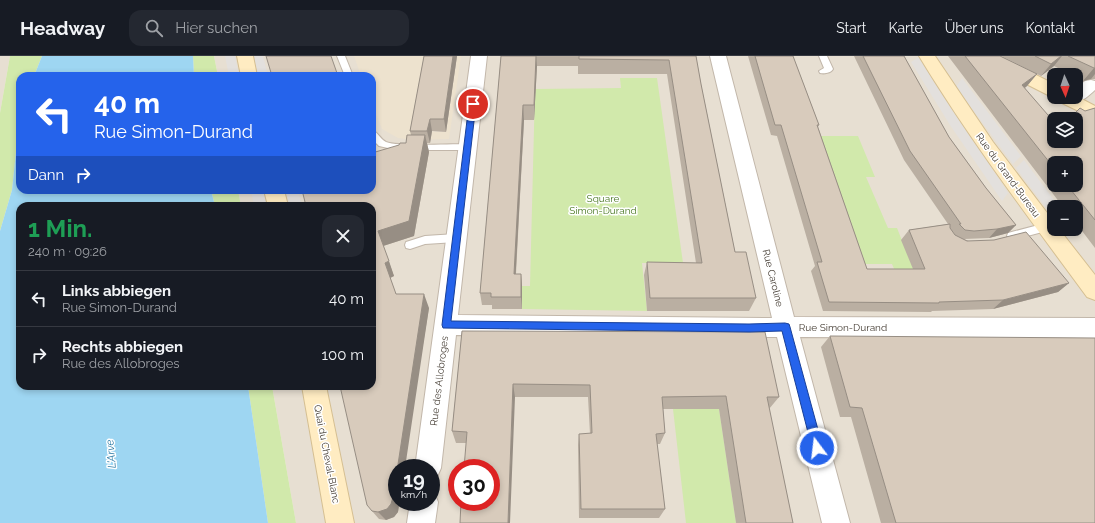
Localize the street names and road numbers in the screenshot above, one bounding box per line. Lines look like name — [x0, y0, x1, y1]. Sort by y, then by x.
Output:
street label: Rue du Grand-Bureau — [974, 131, 1042, 219]
street label: Rue Caroline — [761, 248, 786, 308]
street label: Rue Simon-Durand — [799, 322, 887, 333]
street label: Rue des Allobroges — [428, 335, 450, 427]
street label: Quai du Cheval-Blanc — [312, 404, 342, 505]

